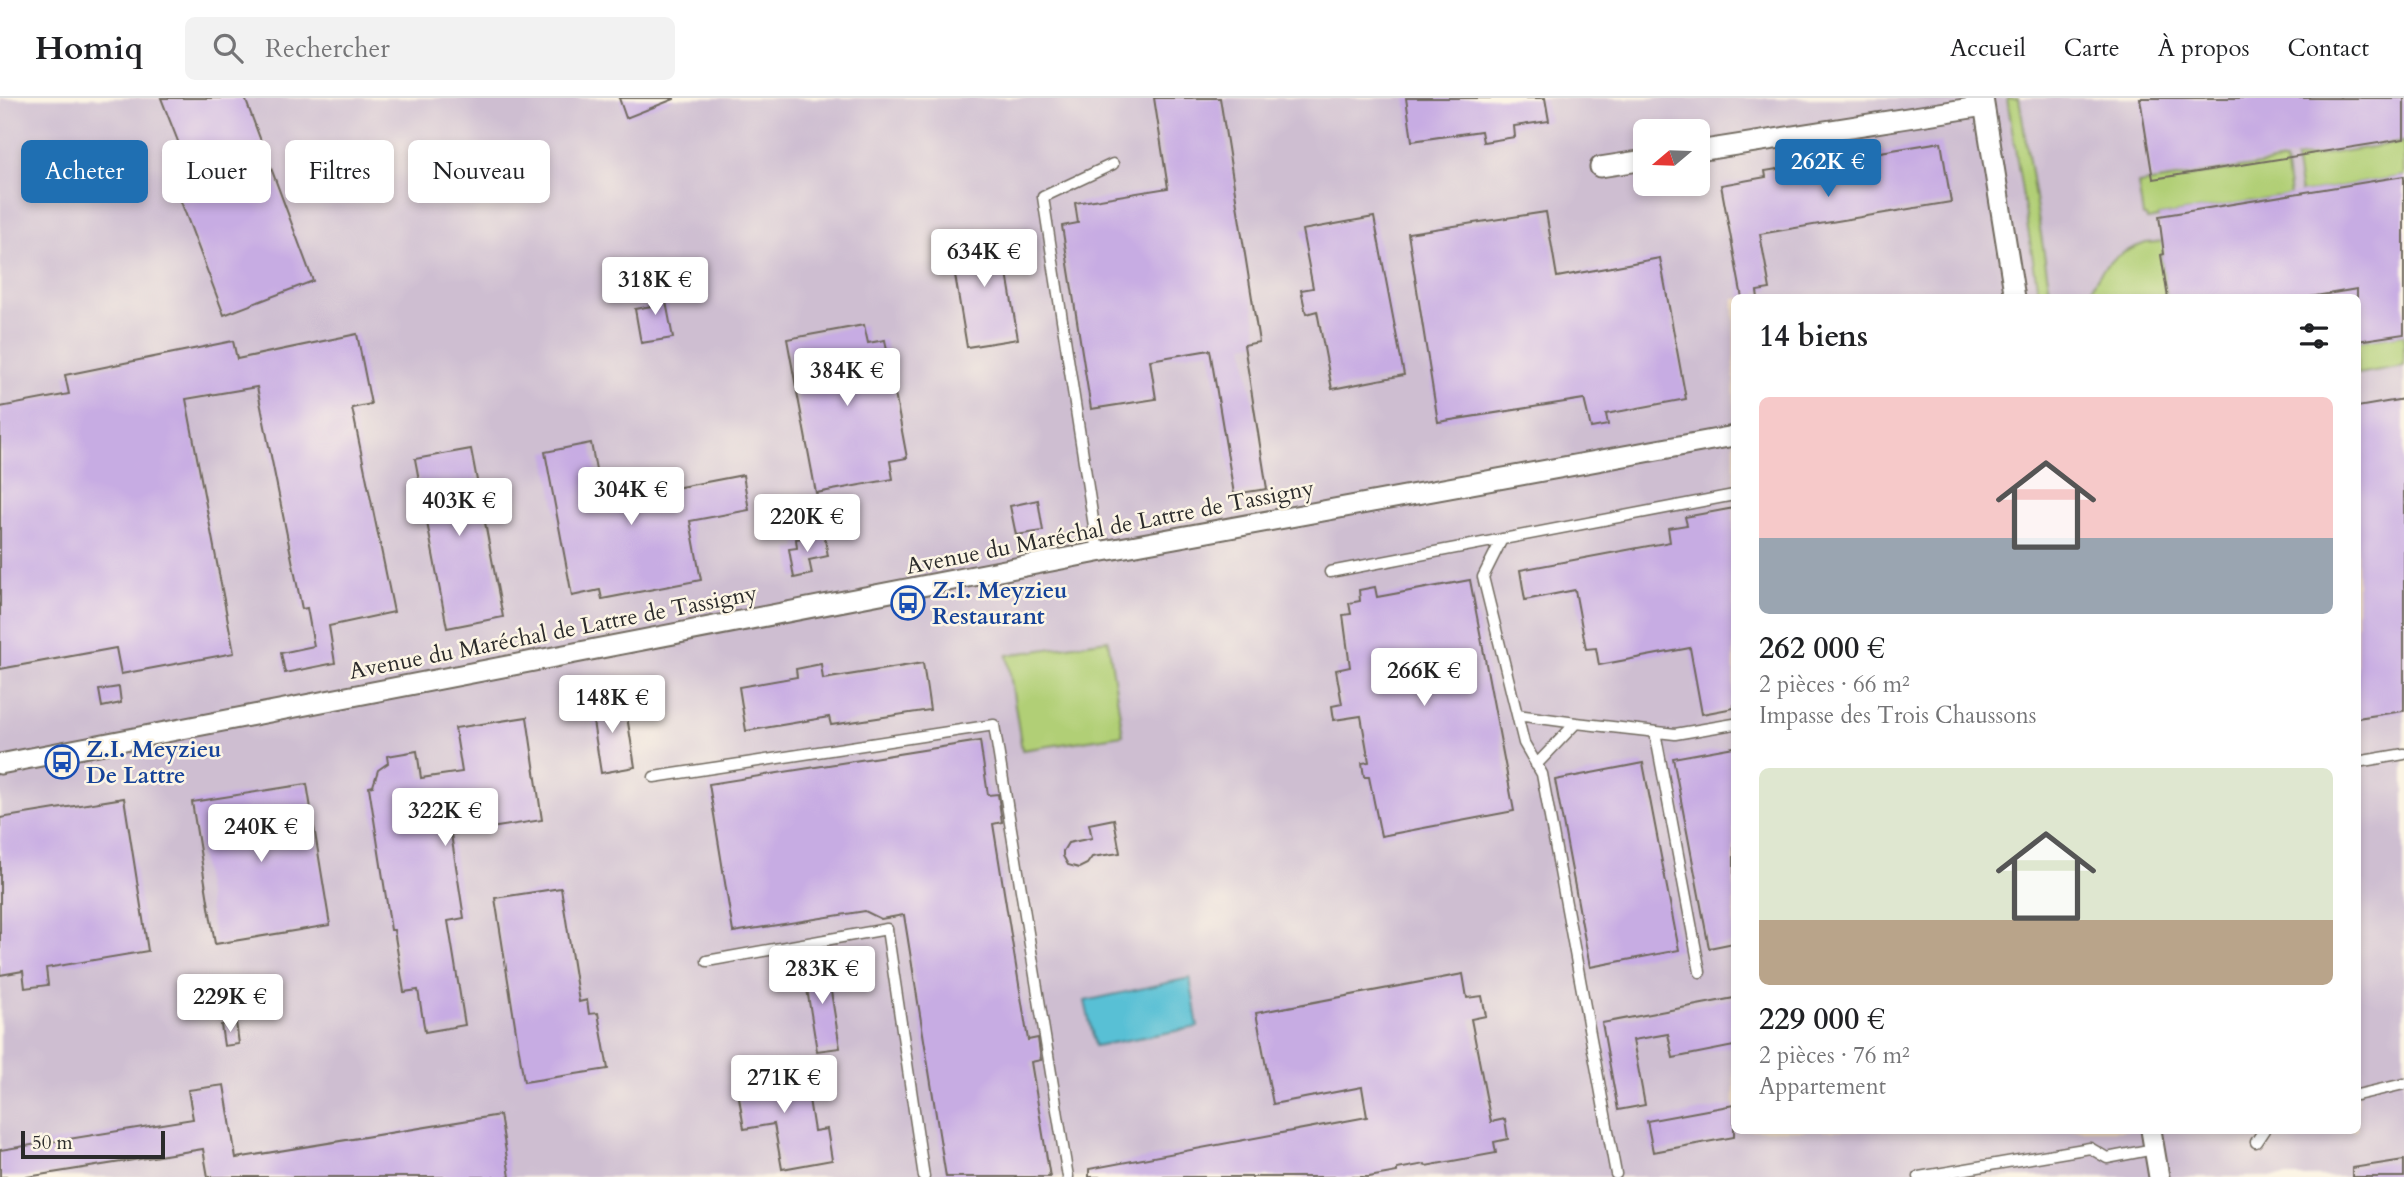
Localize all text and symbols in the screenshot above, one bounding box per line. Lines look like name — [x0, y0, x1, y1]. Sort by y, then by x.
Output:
search box — [185, 17, 675, 80]
text: Homiq — [35, 26, 143, 71]
icon: search — [209, 29, 247, 67]
text: Rechercher — [265, 31, 390, 66]
text: Accueil — [1950, 32, 2026, 65]
text: Carte — [2064, 32, 2120, 65]
text: À propos — [2158, 32, 2250, 65]
text: Contact — [2288, 32, 2369, 65]
north arrow — [1633, 119, 1710, 196]
map controls — [1633, 119, 1710, 196]
chip: Acheter — [21, 140, 148, 203]
chip: Louer — [162, 140, 271, 203]
chip: Filtres — [285, 140, 394, 203]
chip: Nouveau — [408, 140, 550, 203]
pin: 262K € — [1771, 140, 1885, 199]
text: 262K € — [1791, 146, 1865, 177]
pin: 634K € — [927, 230, 1041, 289]
text: 634K € — [947, 236, 1021, 267]
pin: 318K € — [598, 258, 712, 317]
text: 318K € — [618, 264, 692, 295]
text: 14 biens — [1759, 316, 1868, 357]
icon: filters — [2295, 317, 2333, 355]
pin: 384K € — [790, 348, 904, 408]
text: 384K € — [810, 355, 884, 386]
icon: home — [1983, 442, 2109, 568]
pin: 304K € — [574, 468, 688, 527]
street label: Avenue du Maréchal de Lattre de Tassigny — [903, 472, 1317, 582]
text: 304K € — [594, 474, 668, 505]
pin: 403K € — [402, 478, 516, 538]
text: 403K € — [422, 485, 496, 516]
pin: 220K € — [750, 494, 864, 554]
text: 220K € — [770, 501, 844, 532]
place label: Z.I. Meyzieu Restaurant — [932, 575, 1068, 632]
street label: Avenue du Maréchal de Lattre de Tassigny — [346, 577, 760, 687]
bus stop icon: Z.I. Meyzieu Restaurant — [889, 584, 927, 622]
text: 262 000 € — [1759, 628, 1885, 669]
pin: 266K € — [1367, 648, 1481, 708]
text: 266K € — [1387, 655, 1461, 686]
text: 2 pièces · 66 m² — [1759, 669, 1910, 700]
pin: 148K € — [555, 676, 669, 735]
text: 148K € — [575, 682, 649, 713]
text: Impasse des Trois Chaussons — [1759, 700, 2036, 731]
place label: Z.I. Meyzieu De Lattre — [86, 734, 222, 791]
bus stop icon: Z.I. Meyzieu De Lattre — [43, 743, 81, 781]
pin: 322K € — [388, 788, 502, 848]
text: 322K € — [408, 795, 482, 826]
pin: 240K € — [204, 804, 318, 864]
text: 240K € — [224, 811, 298, 842]
icon: home — [1983, 813, 2109, 939]
pin: 283K € — [765, 946, 879, 1006]
text: 283K € — [785, 953, 859, 984]
pin: 229K € — [173, 974, 287, 1034]
text: 229K € — [193, 981, 267, 1012]
text: 229 000 € — [1759, 999, 1885, 1040]
text: 2 pièces · 76 m² — [1759, 1040, 1910, 1071]
pin: 271K € — [727, 1056, 841, 1115]
text: 271K € — [747, 1062, 821, 1093]
text: Appartement — [1759, 1071, 1886, 1102]
scale bar — [21, 1128, 164, 1160]
text: 50 m — [32, 1130, 73, 1156]

